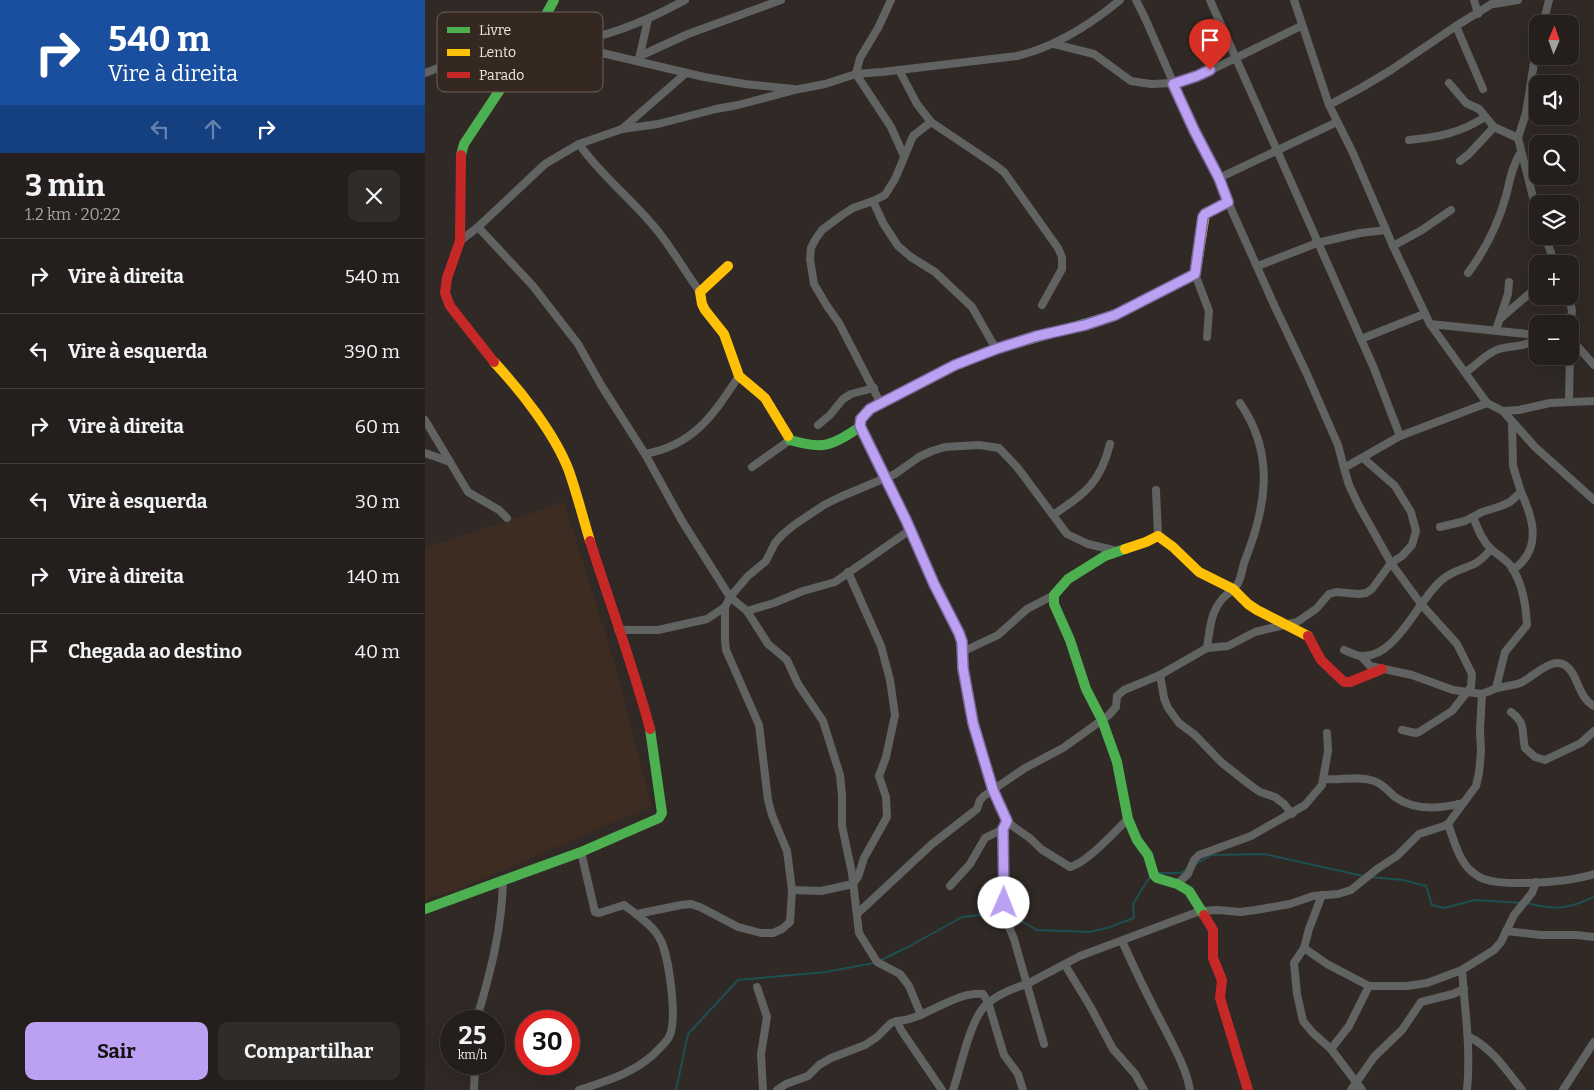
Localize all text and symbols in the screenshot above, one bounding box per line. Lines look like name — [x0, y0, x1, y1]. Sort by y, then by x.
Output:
legend — [437, 12, 603, 92]
north arrow — [1529, 15, 1579, 65]
map controls — [1529, 15, 1579, 365]
text: 540 m — [108, 18, 210, 60]
pin — [1189, 19, 1231, 70]
icon: right — [25, 20, 90, 85]
text: Livre — [479, 22, 511, 39]
icon: arrive — [1196, 26, 1224, 54]
text: Lento — [479, 44, 516, 61]
text: Vire à direita — [108, 60, 238, 87]
text: Parado — [479, 67, 524, 84]
button: sound — [1529, 75, 1579, 125]
icon: left — [146, 115, 174, 143]
icon: ahead — [199, 115, 227, 143]
icon: right — [252, 115, 280, 143]
button: search — [1529, 135, 1579, 185]
text: 3 min — [25, 168, 105, 204]
button: close — [348, 170, 400, 222]
button: layers — [1529, 195, 1579, 245]
text: 1.2 km · 20:22 — [25, 205, 121, 224]
button: + — [1529, 255, 1579, 305]
icon: right — [25, 262, 53, 290]
text: Vire à direita — [68, 265, 184, 288]
text: 540 m — [345, 265, 400, 288]
button: − — [1529, 315, 1579, 365]
icon: left — [25, 337, 53, 365]
text: Vire à esquerda — [68, 340, 207, 363]
text: 390 m — [344, 340, 400, 363]
icon: right — [25, 412, 53, 440]
text: Vire à direita — [68, 415, 184, 438]
text: 60 m — [355, 415, 400, 438]
icon: left — [25, 487, 53, 515]
text: Vire à esquerda — [68, 490, 207, 513]
text: 30 m — [355, 490, 400, 513]
icon: right — [25, 562, 53, 590]
text: Vire à direita — [68, 565, 184, 588]
text: 140 m — [347, 565, 400, 588]
icon: arrive — [25, 637, 53, 665]
text: Chegada ao destino — [68, 640, 242, 663]
text: 40 m — [355, 640, 400, 663]
position arrow — [977, 876, 1029, 928]
speed limit sign: 30 — [515, 1010, 580, 1075]
text: 25 — [459, 1021, 486, 1051]
button: Sair — [25, 1022, 208, 1080]
button: Compartilhar — [218, 1022, 400, 1080]
text: km/h — [458, 1048, 487, 1062]

